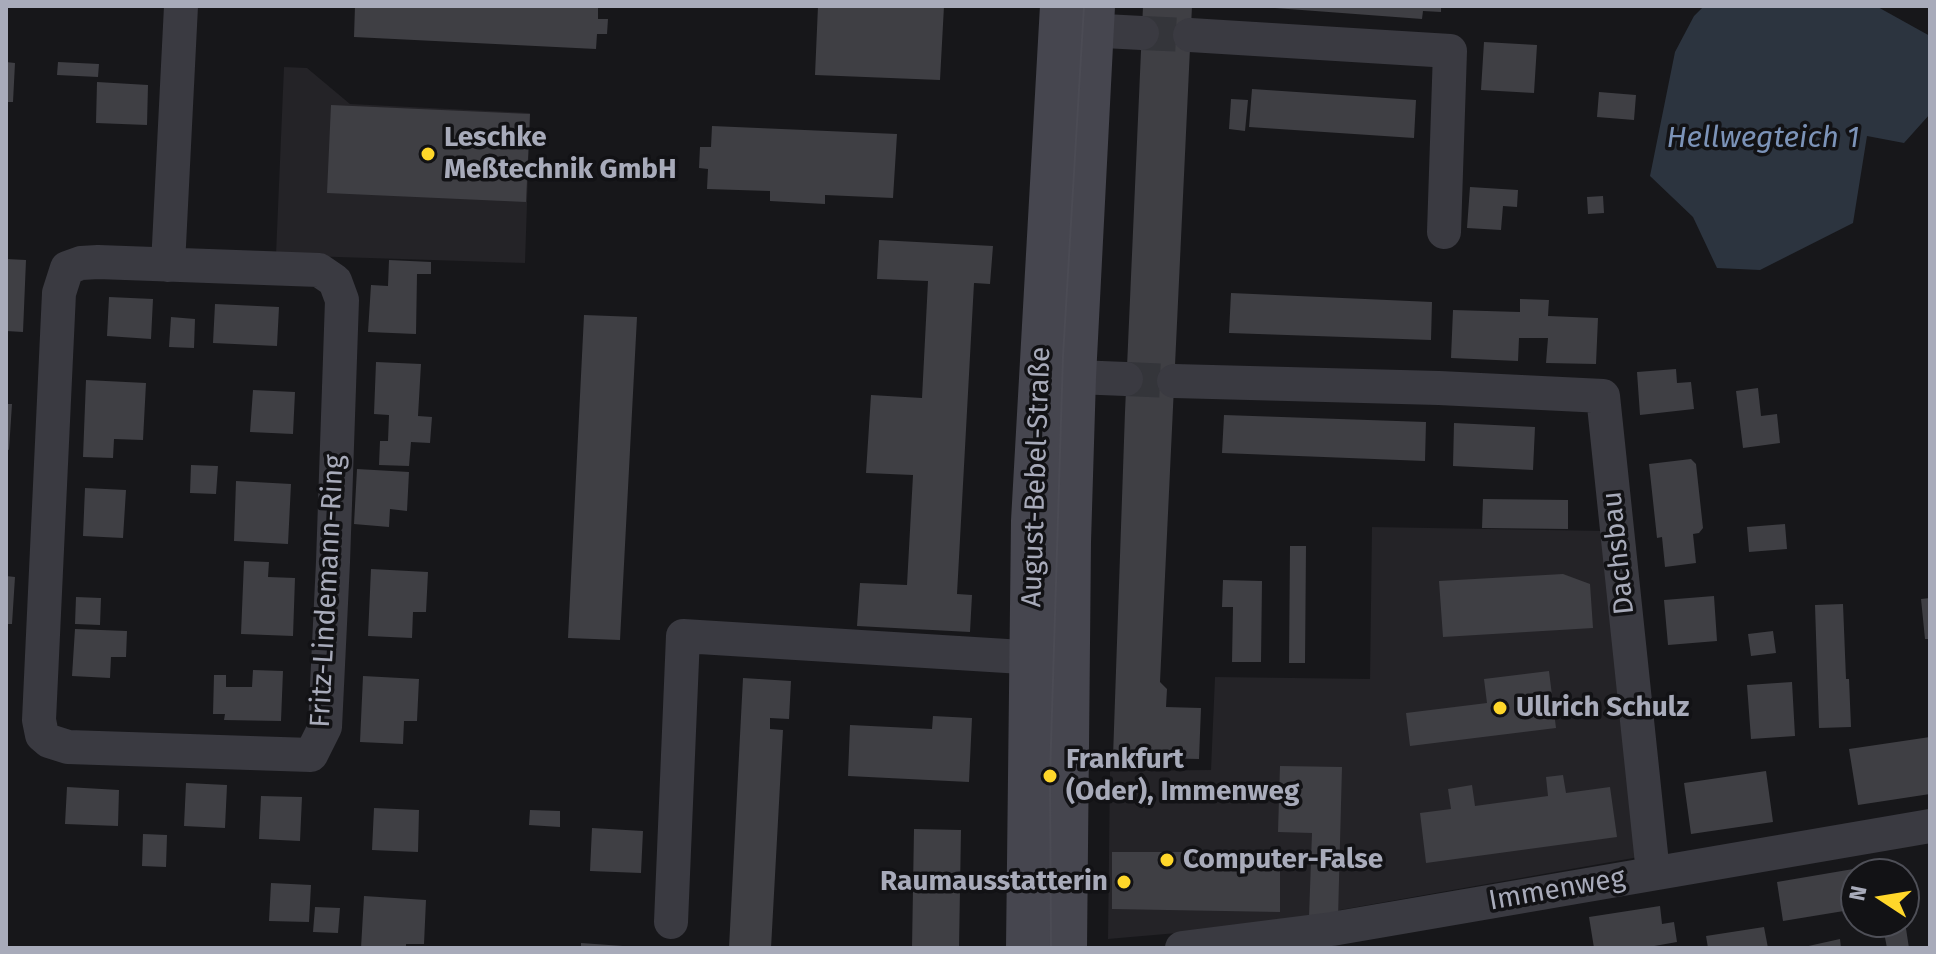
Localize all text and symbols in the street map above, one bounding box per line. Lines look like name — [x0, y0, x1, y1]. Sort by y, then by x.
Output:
place label: Leschke Meßtechnik GmbH — [444, 121, 677, 187]
water label: Hellwegteich 1 — [1666, 121, 1860, 157]
marker: Leschke Meßtechnik GmbH — [419, 145, 437, 163]
street label: August-Bebel-Straße — [1016, 346, 1058, 608]
street label: Fritz-Lindemann-Ring — [304, 454, 352, 728]
street label: Dachsbau — [1596, 490, 1642, 616]
place label: Ullrich Schulz — [1516, 691, 1689, 725]
marker: Ullrich Schulz — [1491, 699, 1509, 717]
place label: Frankfurt (Oder), Immenweg — [1066, 743, 1299, 809]
marker: Frankfurt (Oder), Immenweg — [1041, 767, 1059, 785]
place label: Computer-False — [1183, 843, 1383, 877]
marker: Computer-False — [1158, 851, 1176, 869]
north arrow — [1840, 858, 1920, 938]
street label: Immenweg — [1486, 861, 1628, 919]
place label: Raumausstatterin — [880, 865, 1108, 899]
marker: Raumausstatterin — [1115, 873, 1133, 891]
text: N — [1843, 883, 1873, 903]

